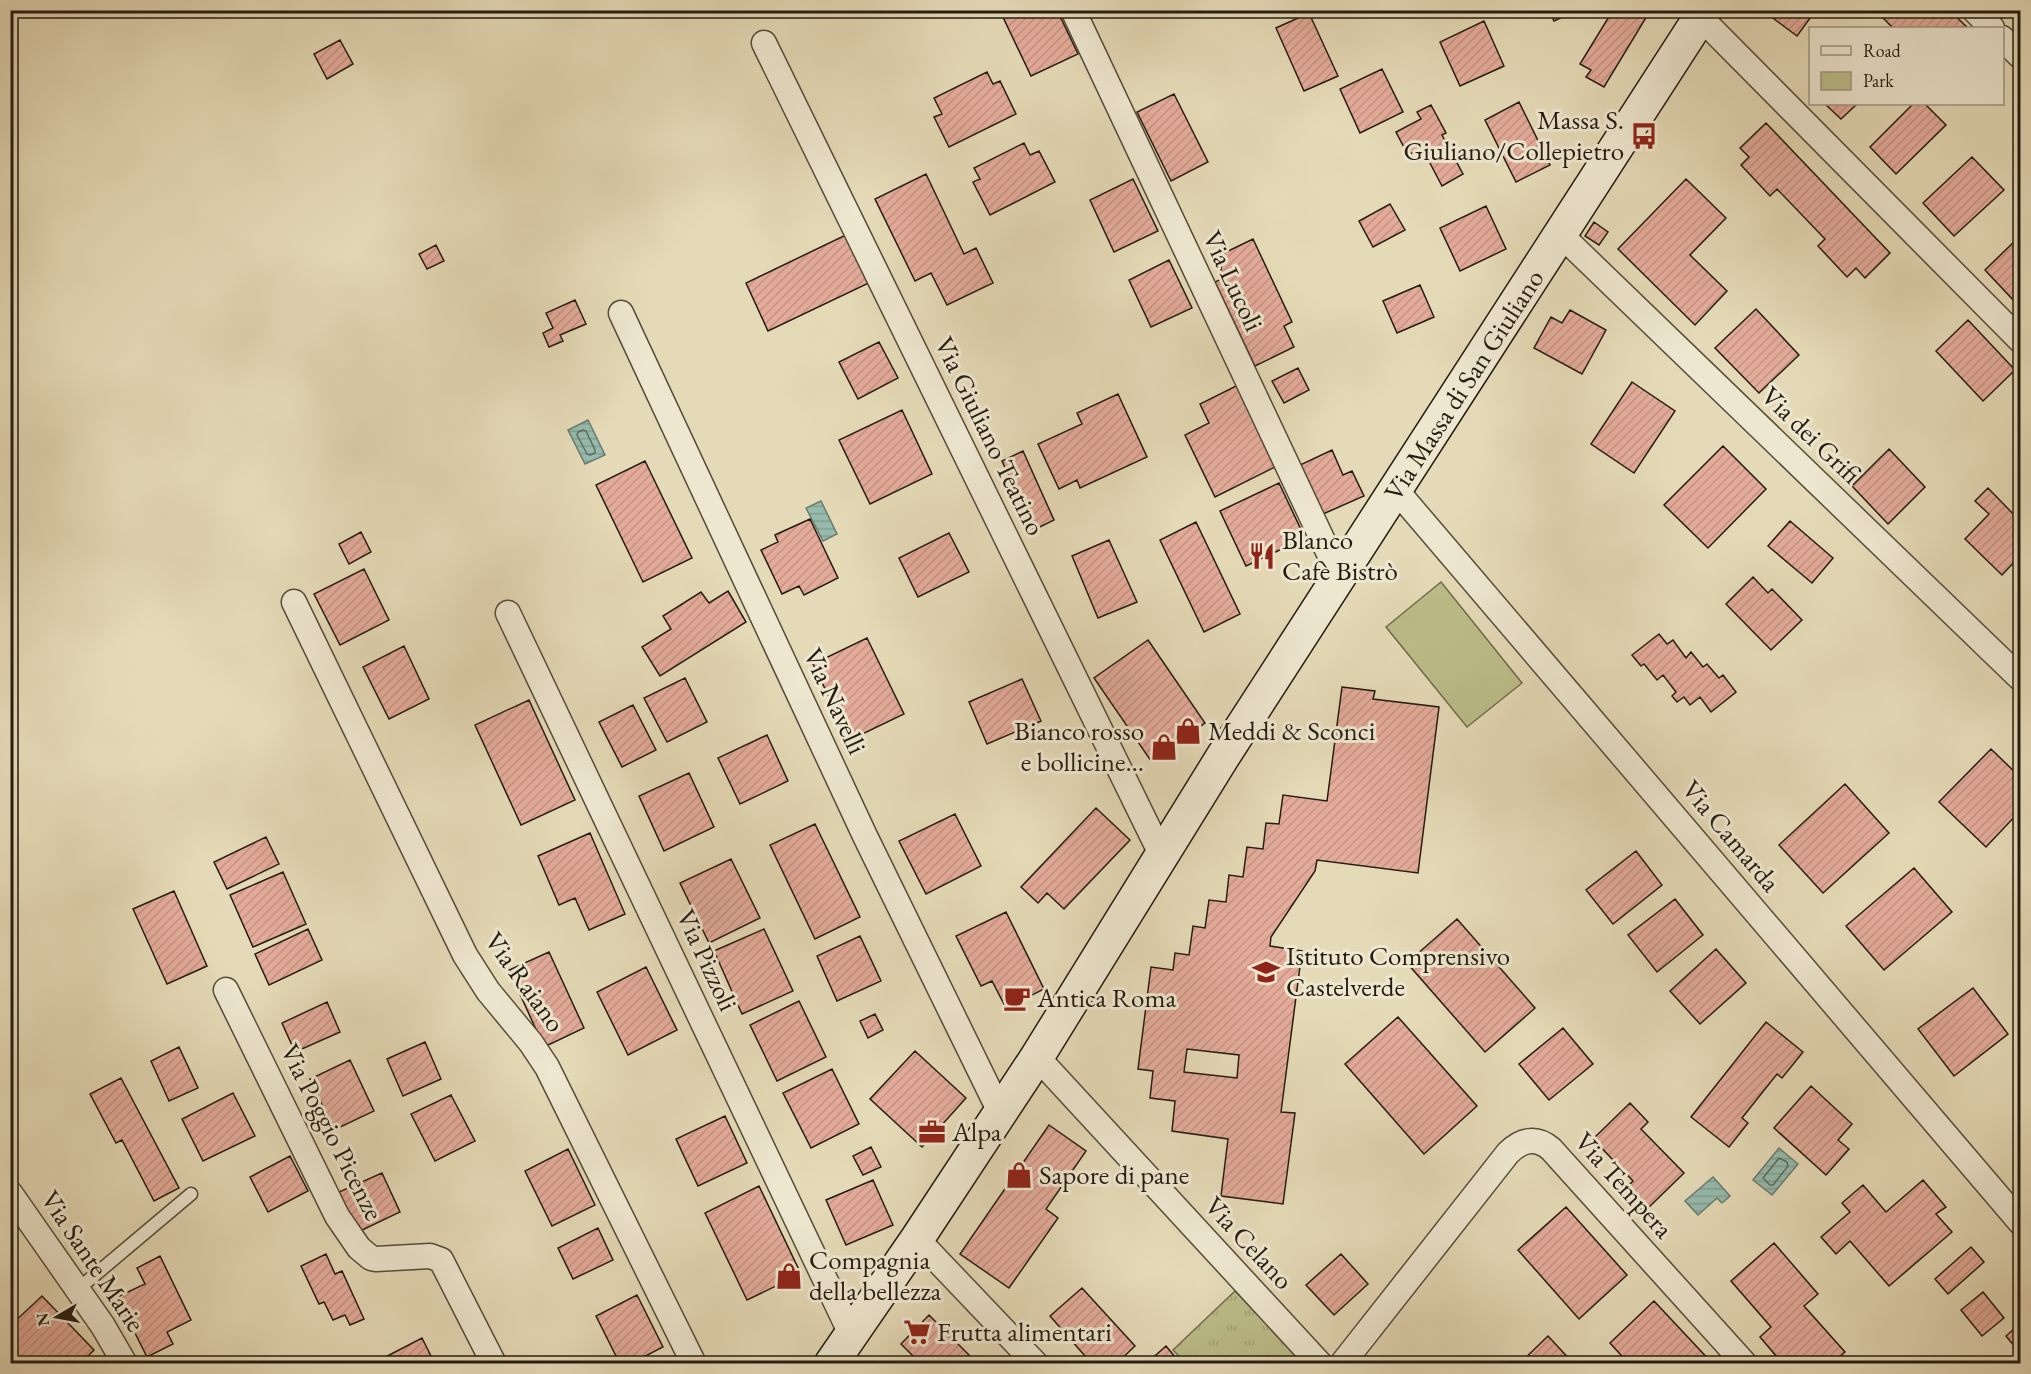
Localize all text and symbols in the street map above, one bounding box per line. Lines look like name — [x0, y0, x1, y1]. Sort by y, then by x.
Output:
legend — [1809, 27, 2004, 105]
text: Road — [1863, 39, 1902, 62]
text: Park — [1863, 69, 1894, 92]
place label: Massa S. Giuliano/Collepietro — [1404, 102, 1624, 168]
bus stop icon: Massa S. Giuliano/Collepietro — [1629, 121, 1659, 151]
street label: Via Lucoli — [1195, 225, 1272, 337]
street label: Via Massa di San Giuliano — [1376, 262, 1552, 507]
street label: Via Giuliano Teatino — [927, 331, 1054, 541]
street label: Via dei Grifi — [1754, 378, 1869, 491]
place label: Blanco Cafè Bistrò — [1282, 522, 1398, 588]
restaurant icon: Blanco Cafè Bistrò — [1247, 541, 1277, 571]
street label: Via Navelli — [796, 642, 875, 760]
place label: Bianco rosso e bollicine… — [1014, 713, 1144, 779]
place label: Meddi & Sconci — [1208, 713, 1376, 748]
shop icon: Meddi & Sconci — [1173, 716, 1203, 746]
shop icon: Bianco rosso e bollicine… — [1149, 732, 1179, 762]
street label: Via Camarda — [1674, 773, 1789, 899]
street label: Via Pizzoli — [669, 903, 746, 1017]
street label: Via Raiano — [477, 925, 573, 1039]
place label: Istituto Comprensivo Castelverde — [1286, 938, 1510, 1004]
school or university icon: Istituto Comprensivo Castelverde — [1251, 957, 1281, 987]
place label: Antica Roma — [1036, 980, 1176, 1015]
cafe icon: Antica Roma — [1002, 983, 1032, 1013]
street label: Via Poggio Picenze — [273, 1038, 392, 1226]
place label: Alpa — [951, 1114, 1002, 1149]
office icon: Alpa — [917, 1117, 947, 1147]
street label: Via Tempera — [1567, 1124, 1682, 1245]
place label: Sapore di pane — [1039, 1157, 1189, 1192]
shop icon: Sapore di pane — [1004, 1160, 1034, 1190]
street label: Via Sante Marie — [33, 1183, 154, 1338]
street label: Via Celano — [1197, 1189, 1301, 1297]
place label: Compagnia della bellezza — [809, 1242, 942, 1308]
shop icon: Compagnia della bellezza — [774, 1261, 804, 1291]
north arrow — [27, 1287, 87, 1347]
text: N — [31, 1311, 54, 1328]
place label: Frutta alimentari — [937, 1314, 1112, 1349]
supermarket icon: Frutta alimentari — [902, 1317, 932, 1347]

